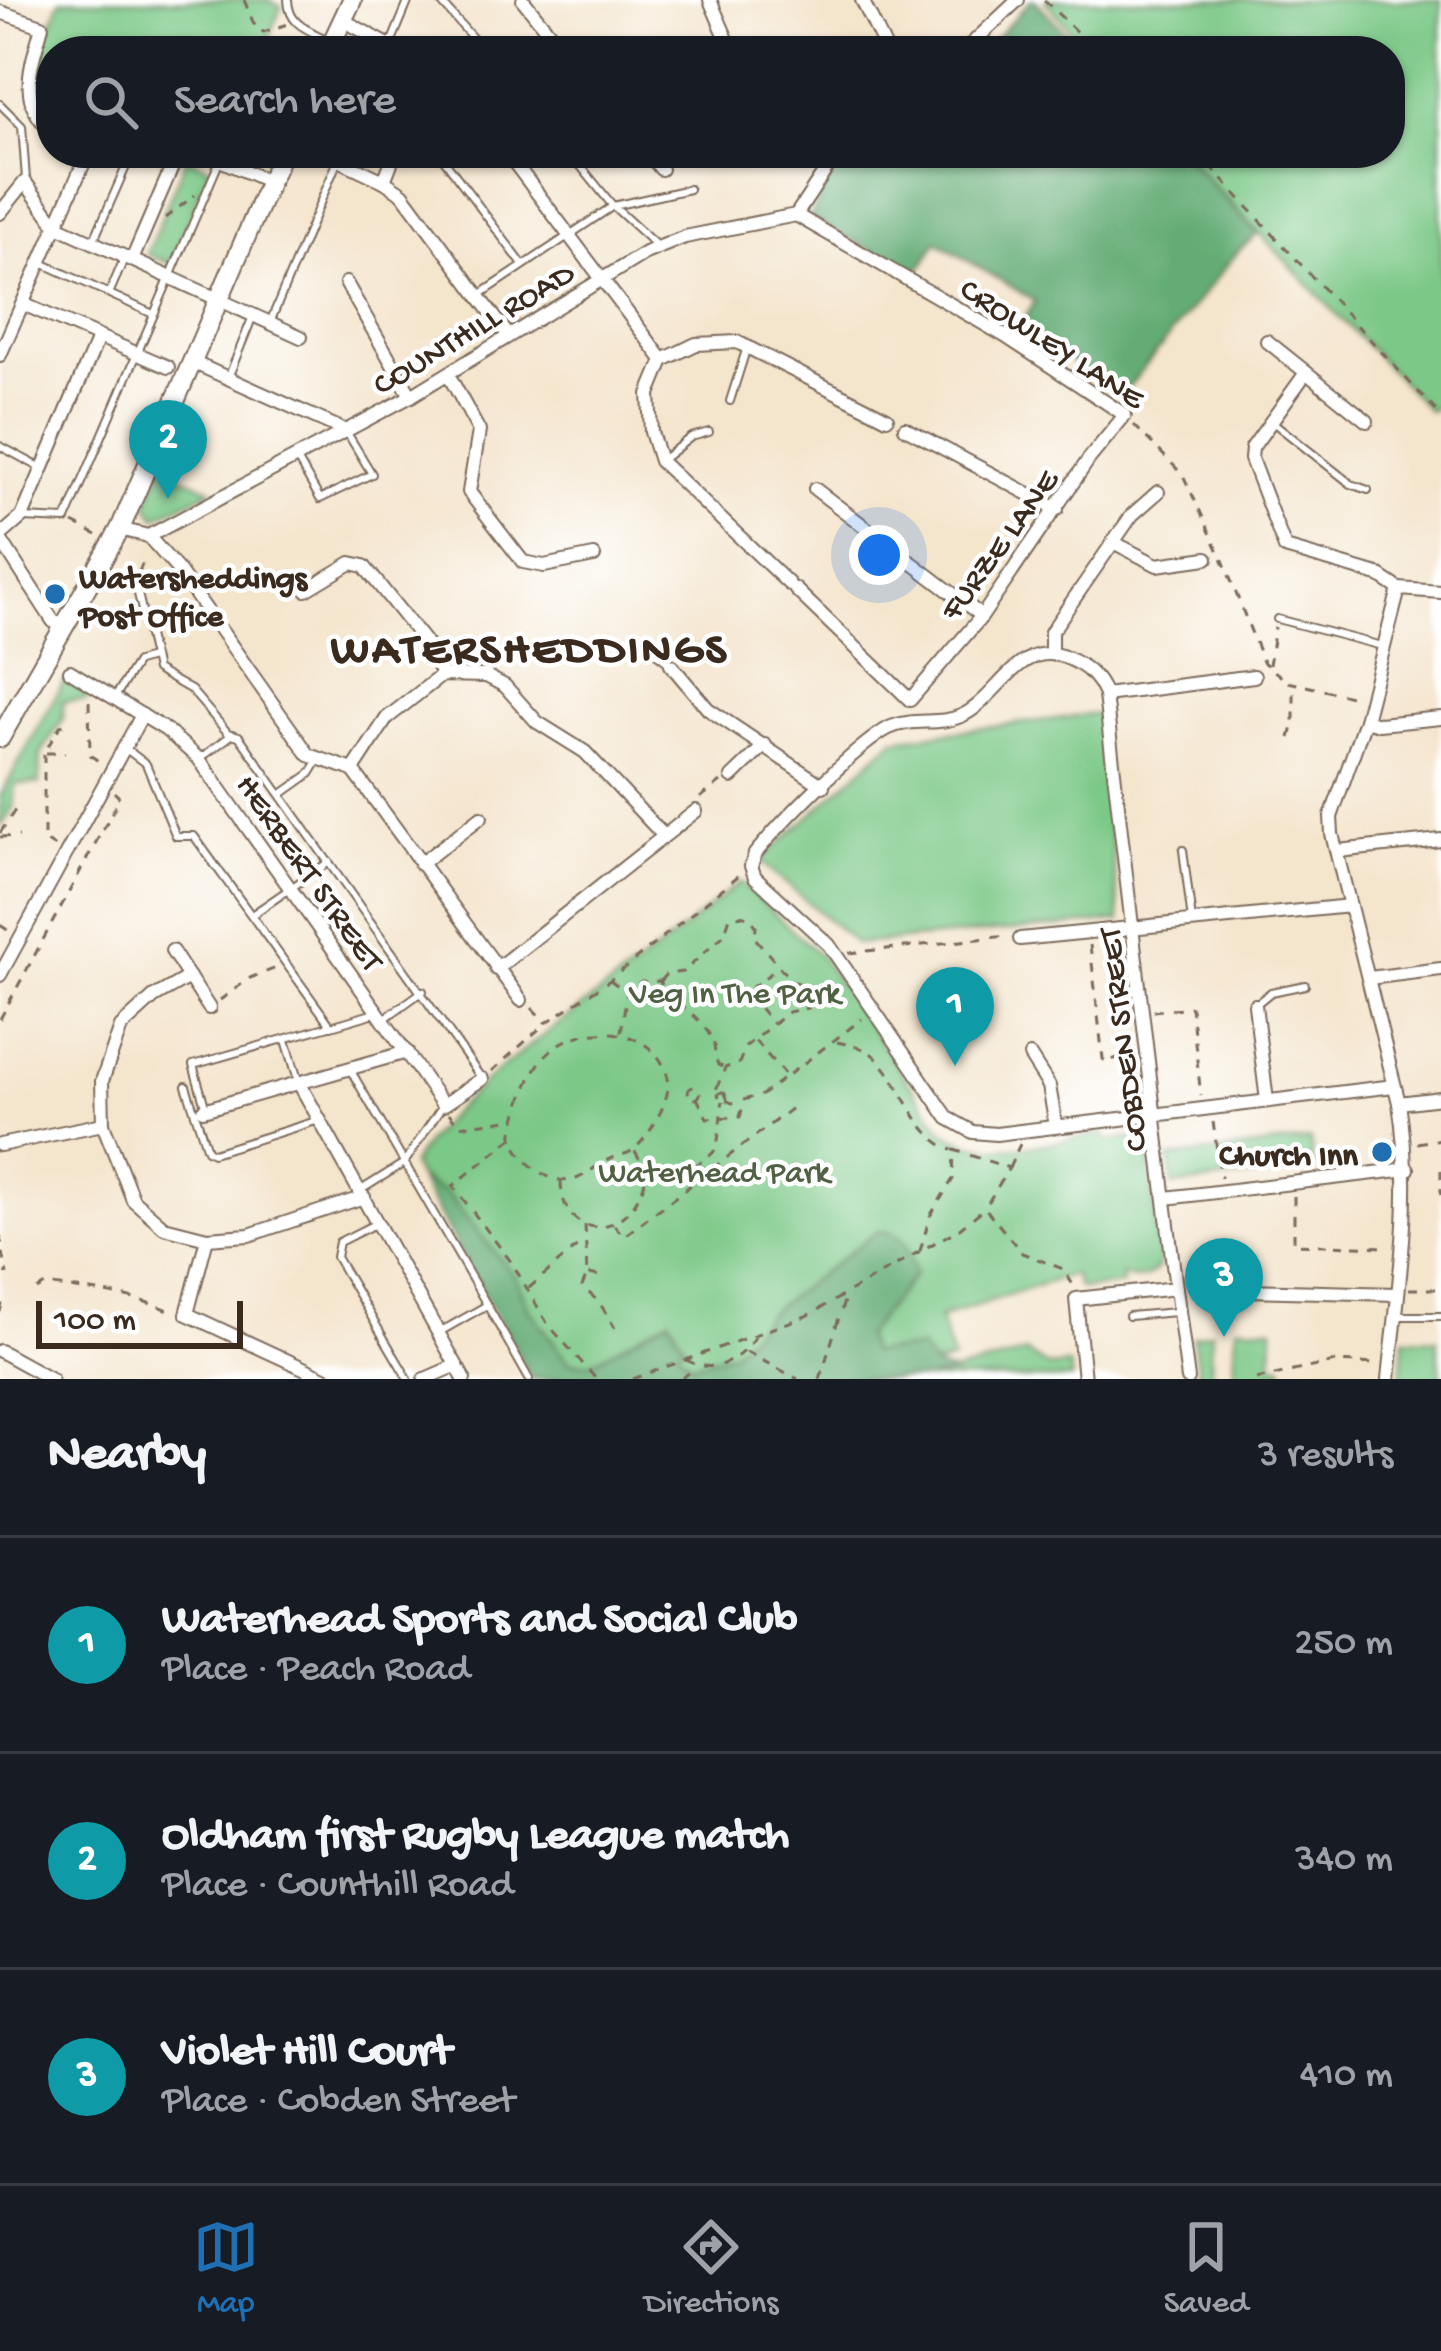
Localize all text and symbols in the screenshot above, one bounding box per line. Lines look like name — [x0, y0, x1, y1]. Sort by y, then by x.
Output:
search box — [36, 36, 1405, 168]
icon: search — [78, 69, 144, 135]
text: Search here — [174, 76, 396, 129]
street label: COUNTHILL ROAD — [368, 256, 583, 406]
street label: CROWLEY LANE — [951, 272, 1151, 421]
pin: 2 — [129, 400, 207, 499]
street label: FURZE LANE — [934, 463, 1070, 630]
your location — [849, 525, 909, 585]
place label: Watersheddings Post Office — [77, 562, 309, 638]
marker: Watersheddings Post Office — [42, 581, 68, 607]
district label: WATERSHEDDINGS — [331, 626, 729, 679]
street label: HERBERT STREET — [225, 769, 390, 981]
street label: COBDEN STREET — [1093, 924, 1159, 1153]
pin: 1 — [916, 967, 994, 1066]
park label: Veg In The Park — [628, 977, 844, 1015]
place label: Church Inn — [1219, 1139, 1358, 1177]
marker: Church Inn — [1369, 1139, 1395, 1165]
park label: Waterhead Park — [598, 1156, 833, 1194]
pin: 3 — [1185, 1238, 1263, 1337]
scale bar — [36, 1295, 243, 1348]
text: 100 m — [54, 1303, 136, 1341]
text: Nearby — [48, 1427, 206, 1487]
text: 3 results — [1258, 1434, 1393, 1480]
text: Waterhead Sports and Social Club — [162, 1595, 797, 1648]
text: 1 — [79, 1622, 95, 1668]
text: 250 m — [1294, 1622, 1393, 1668]
text: Place · Peach Road — [162, 1648, 470, 1694]
text: Oldham first Rugby League match — [162, 1811, 789, 1864]
text: 2 — [77, 1838, 97, 1884]
text: 340 m — [1295, 1838, 1393, 1884]
text: Place · Counthill Road — [162, 1864, 513, 1910]
text: Violet Hill Court — [162, 2027, 451, 2080]
text: 3 — [77, 2054, 97, 2100]
text: 410 m — [1300, 2054, 1393, 2100]
text: Place · Cobden Street — [162, 2080, 515, 2126]
tab: Map — [193, 2214, 259, 2324]
tab: Directions — [644, 2214, 778, 2324]
tab: Saved — [1164, 2214, 1248, 2324]

